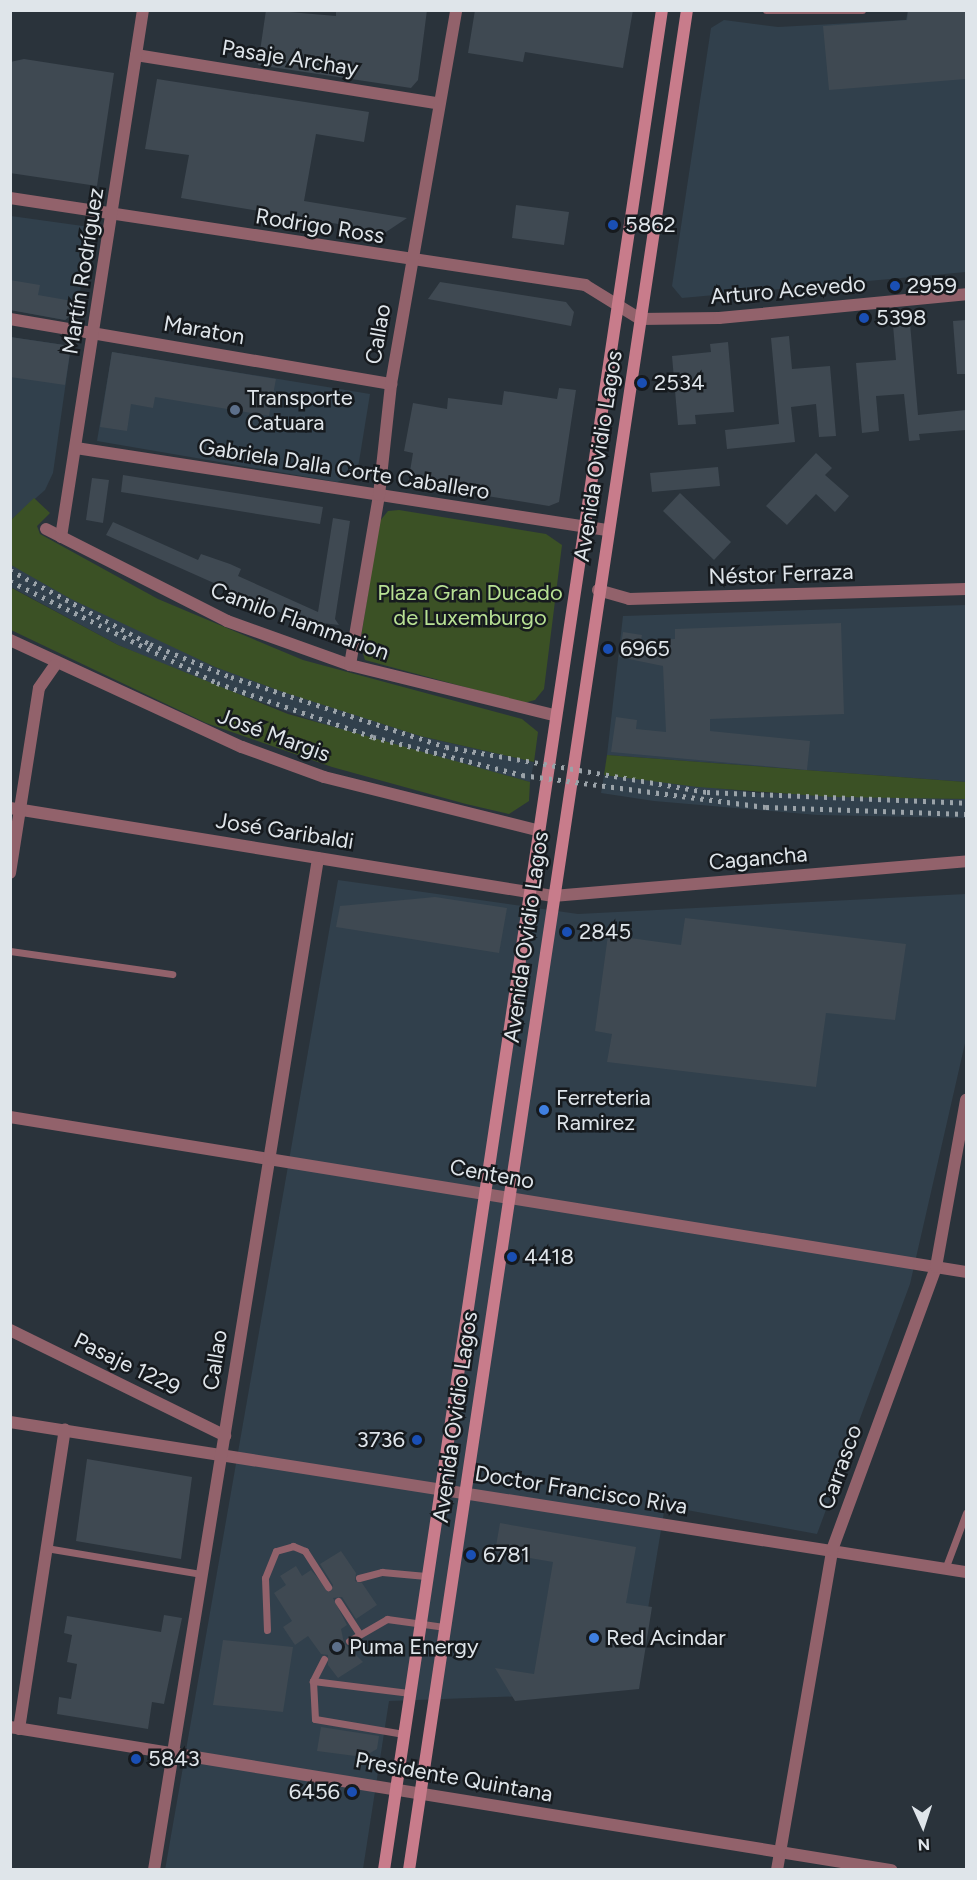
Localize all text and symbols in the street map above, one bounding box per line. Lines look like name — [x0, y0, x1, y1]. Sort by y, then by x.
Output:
street label: Pasaje Archay — [220, 34, 360, 82]
street label: Martín Rodríguez — [57, 186, 109, 356]
street label: Rodrigo Ross — [254, 203, 386, 249]
place label: 5862 — [625, 212, 676, 238]
marker: 5862 — [606, 218, 620, 232]
street label: Arturo Acevedo — [709, 270, 867, 310]
place label: 2959 — [907, 273, 957, 299]
marker: 2959 — [888, 279, 902, 293]
street label: Callao — [360, 302, 396, 366]
place label: 5398 — [876, 305, 927, 331]
street label: Maraton — [161, 310, 247, 350]
marker: 5398 — [857, 311, 871, 325]
street label: Avenida Ovidio Lagos — [568, 349, 628, 563]
place label: 2534 — [654, 370, 705, 396]
marker: 2534 — [635, 376, 649, 390]
place label: Transporte Catuara — [247, 384, 353, 436]
marker: Transporte Catuara — [228, 403, 242, 417]
street label: Gabriela Dalla Corte Caballero — [197, 433, 491, 505]
street label: Néstor Ferraza — [708, 558, 854, 590]
street label: Camilo Flammarion — [207, 576, 393, 666]
park label: Plaza Gran Ducado de Luxemburgo — [377, 579, 563, 630]
place label: 6965 — [620, 636, 670, 662]
marker: 6965 — [601, 642, 615, 656]
street label: José Margis — [214, 703, 334, 767]
street label: José Garibaldi — [214, 807, 356, 855]
street label: Avenida Ovidio Lagos — [498, 830, 554, 1044]
street label: Cagancha — [708, 841, 808, 875]
place label: 2845 — [579, 919, 631, 945]
marker: 2845 — [560, 925, 574, 939]
place label: Ferreteria Ramirez — [556, 1084, 651, 1136]
marker: Ferreteria Ramirez — [537, 1103, 551, 1117]
street label: Centeno — [448, 1154, 536, 1194]
place label: 4418 — [524, 1244, 574, 1270]
marker: 4418 — [505, 1250, 519, 1264]
street label: Avenida Ovidio Lagos — [427, 1310, 483, 1524]
street label: Pasaje 1229 — [70, 1327, 184, 1401]
street label: Callao — [197, 1328, 233, 1392]
street label: Carrasco — [813, 1421, 867, 1513]
place label: 3736 — [357, 1427, 405, 1453]
marker: 3736 — [410, 1433, 424, 1447]
street label: Doctor Francisco Riva — [473, 1460, 689, 1520]
place label: 6781 — [483, 1542, 530, 1568]
marker: 6781 — [464, 1548, 478, 1562]
place label: Red Acindar — [606, 1625, 726, 1651]
marker: Red Acindar — [587, 1631, 601, 1645]
place label: Puma Energy — [349, 1634, 479, 1660]
marker: Puma Energy — [330, 1640, 344, 1654]
place label: 5843 — [148, 1746, 200, 1772]
street label: Presidente Quintana — [353, 1747, 555, 1807]
marker: 5843 — [129, 1752, 143, 1766]
place label: 6456 — [289, 1779, 340, 1805]
marker: 6456 — [345, 1785, 359, 1799]
north arrow — [893, 1796, 953, 1856]
text: N — [917, 1835, 931, 1854]

